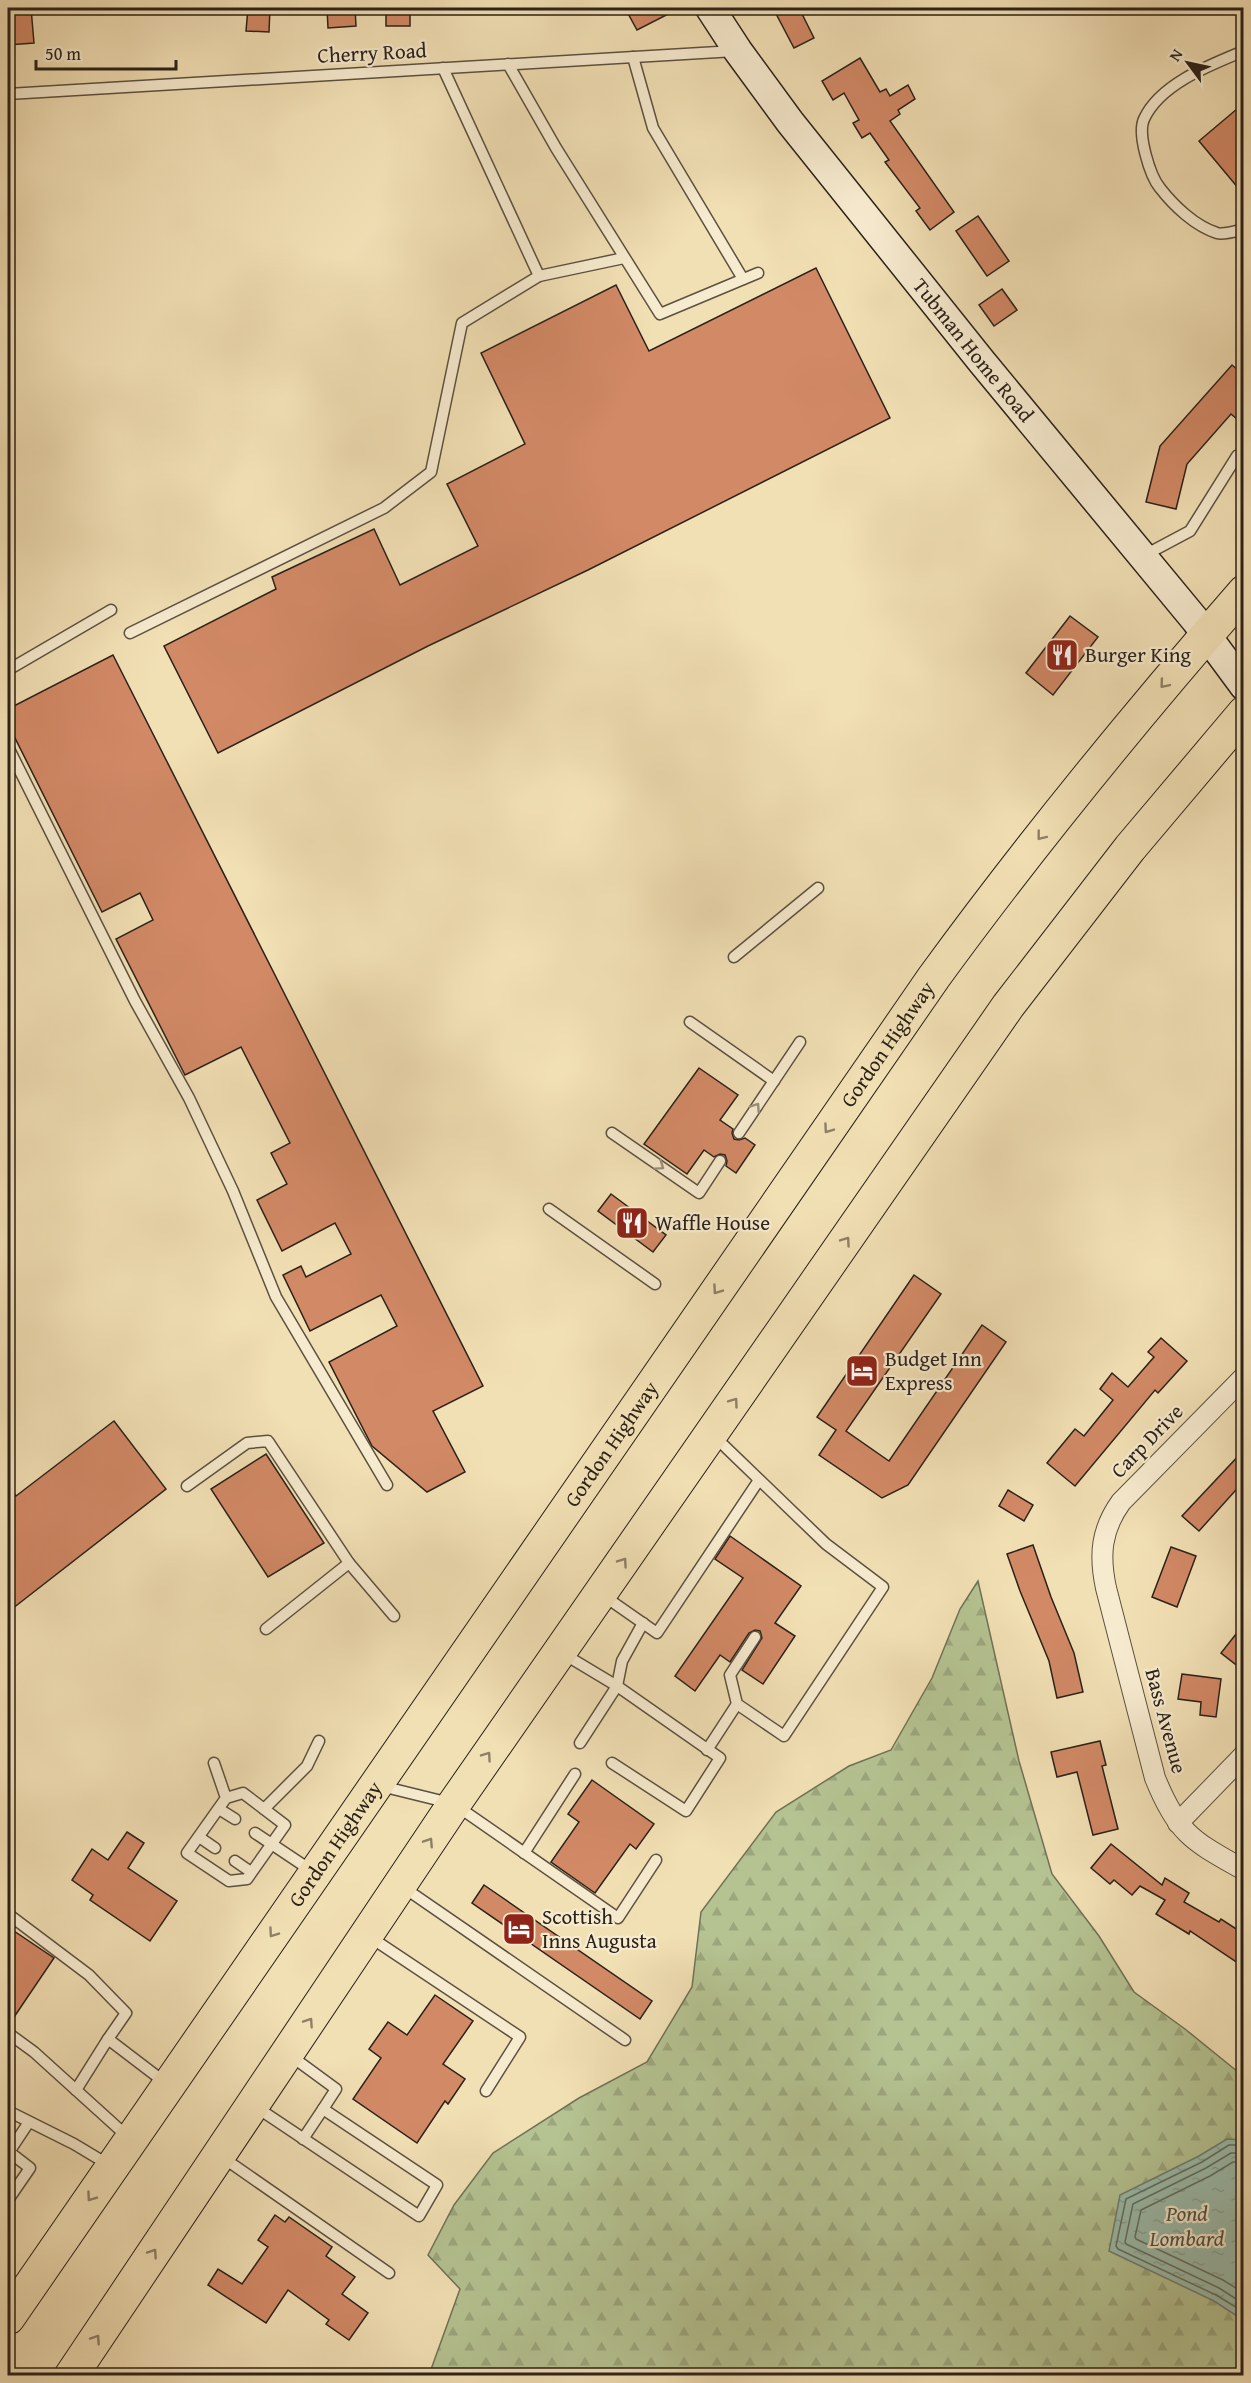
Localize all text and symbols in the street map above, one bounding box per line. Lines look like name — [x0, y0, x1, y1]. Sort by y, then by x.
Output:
scale bar — [36, 33, 176, 71]
north arrow — [1158, 33, 1218, 93]
street label: Cherry Road — [317, 34, 428, 71]
text: 50 m — [45, 40, 81, 67]
text: N — [1162, 44, 1189, 66]
street label: Tubman Home Road — [906, 271, 1042, 429]
restaurant icon: Burger King — [1044, 637, 1080, 673]
place label: Burger King — [1085, 639, 1192, 670]
one-way arrow — [1160, 677, 1171, 688]
one-way arrow — [1038, 829, 1049, 840]
street label: Gordon Highway — [833, 974, 942, 1113]
one-way arrow — [749, 1103, 761, 1113]
one-way arrow — [824, 1123, 835, 1134]
one-way arrow — [654, 1159, 665, 1170]
restaurant icon: Waffle House — [614, 1205, 650, 1241]
place label: Waffle House — [655, 1207, 770, 1238]
one-way arrow — [839, 1237, 850, 1248]
one-way arrow — [713, 1283, 724, 1294]
place label: Budget Inn Express — [885, 1343, 982, 1398]
hotel icon: Budget Inn Express — [844, 1353, 880, 1389]
street label: Gordon Highway — [557, 1374, 666, 1513]
street label: Carp Drive — [1103, 1396, 1190, 1485]
one-way arrow — [727, 1397, 738, 1408]
one-way arrow — [616, 1557, 627, 1568]
street label: Bass Avenue — [1138, 1665, 1195, 1777]
one-way arrow — [480, 1752, 491, 1763]
street label: Gordon Highway — [280, 1774, 390, 1913]
one-way arrow — [422, 1838, 433, 1849]
place label: Scottish Inns Augusta — [542, 1901, 657, 1956]
hotel icon: Scottish Inns Augusta — [501, 1911, 537, 1947]
one-way arrow — [269, 1926, 280, 1937]
one-way arrow — [302, 2017, 313, 2028]
one-way arrow — [87, 2190, 98, 2201]
water label: Pond Lombard — [1149, 2197, 1225, 2254]
one-way arrow — [146, 2249, 157, 2260]
one-way arrow — [89, 2334, 100, 2345]

